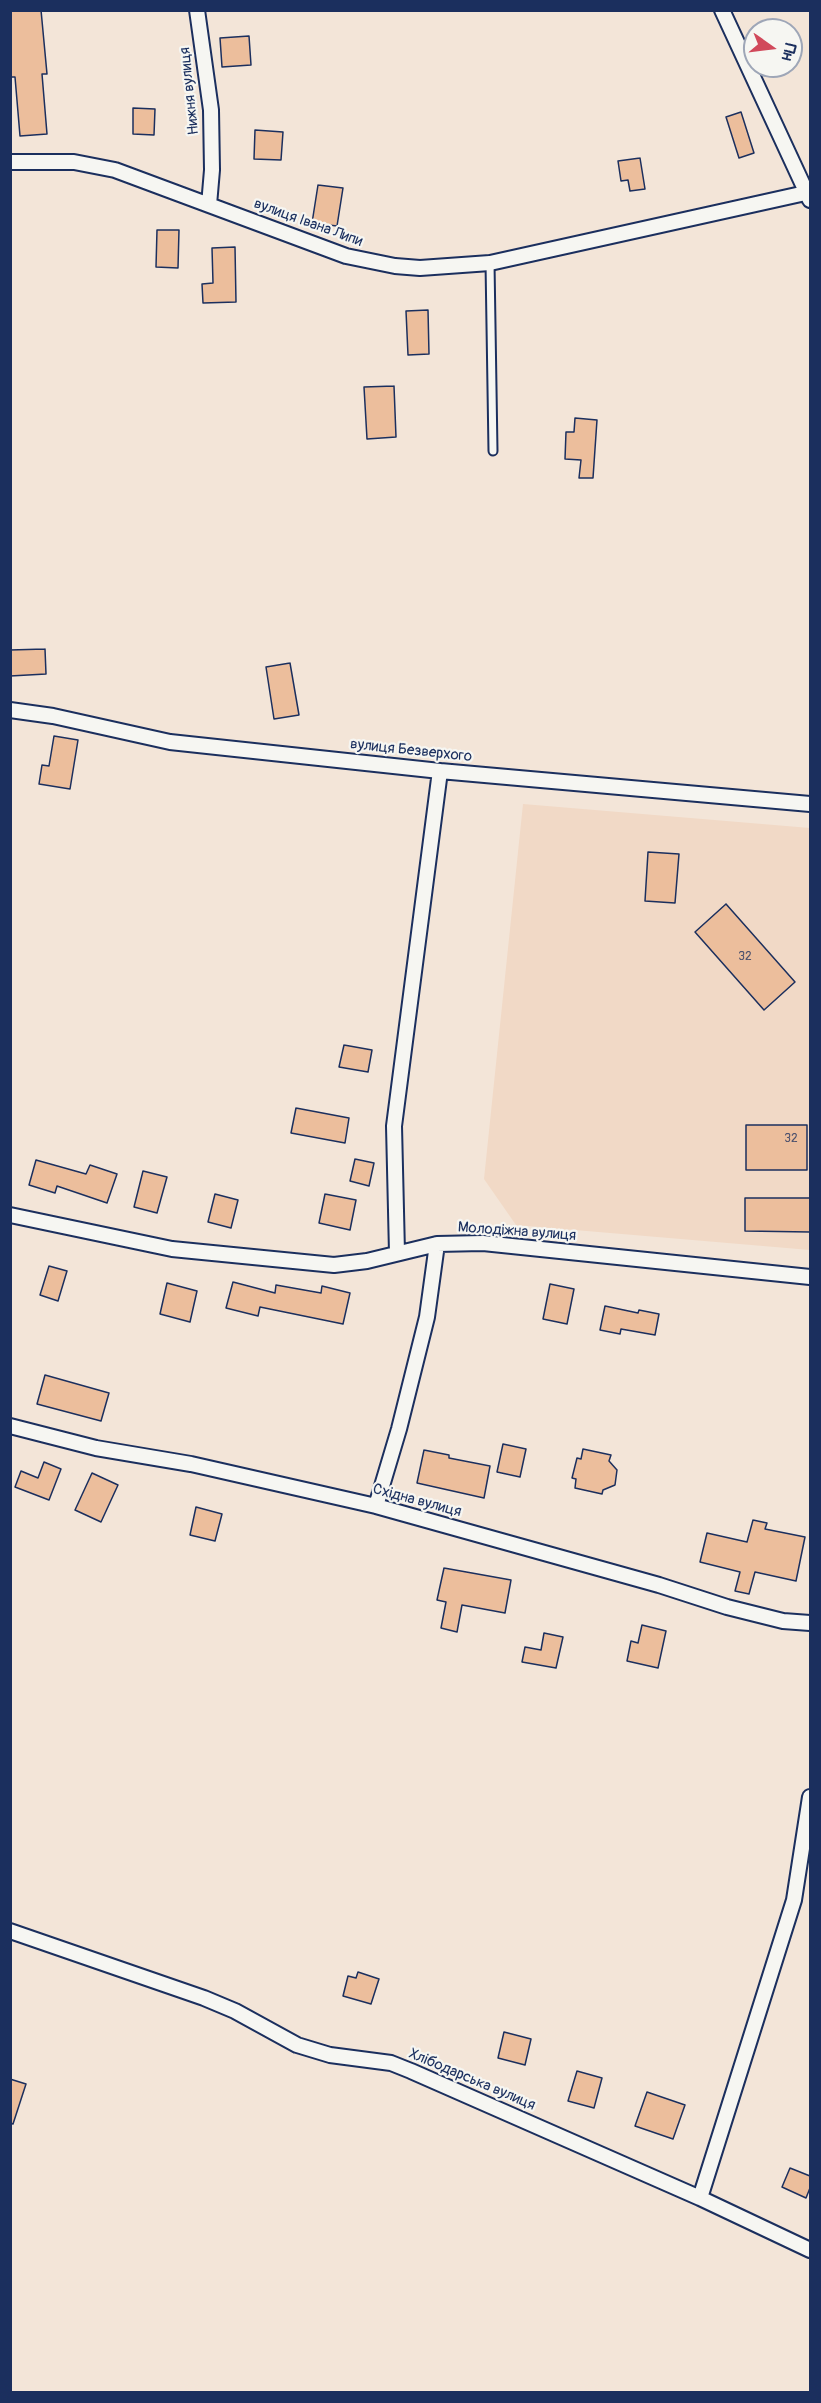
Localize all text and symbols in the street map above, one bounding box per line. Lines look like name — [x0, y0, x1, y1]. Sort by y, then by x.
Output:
north arrow — [743, 18, 803, 78]
text: Пн — [777, 41, 800, 63]
street label: Нижня вулиця — [176, 46, 204, 136]
street label: вулиця Івана Липи — [251, 195, 365, 251]
street label: вулиця Безверхого — [349, 736, 473, 766]
house number: 32 — [738, 950, 752, 964]
house number: 32 — [784, 1132, 798, 1146]
street label: Молодіжна вулиця — [457, 1219, 577, 1245]
street label: Східна вулиця — [371, 1481, 463, 1521]
street label: Хлібодарська вулиця — [406, 2045, 538, 2115]

